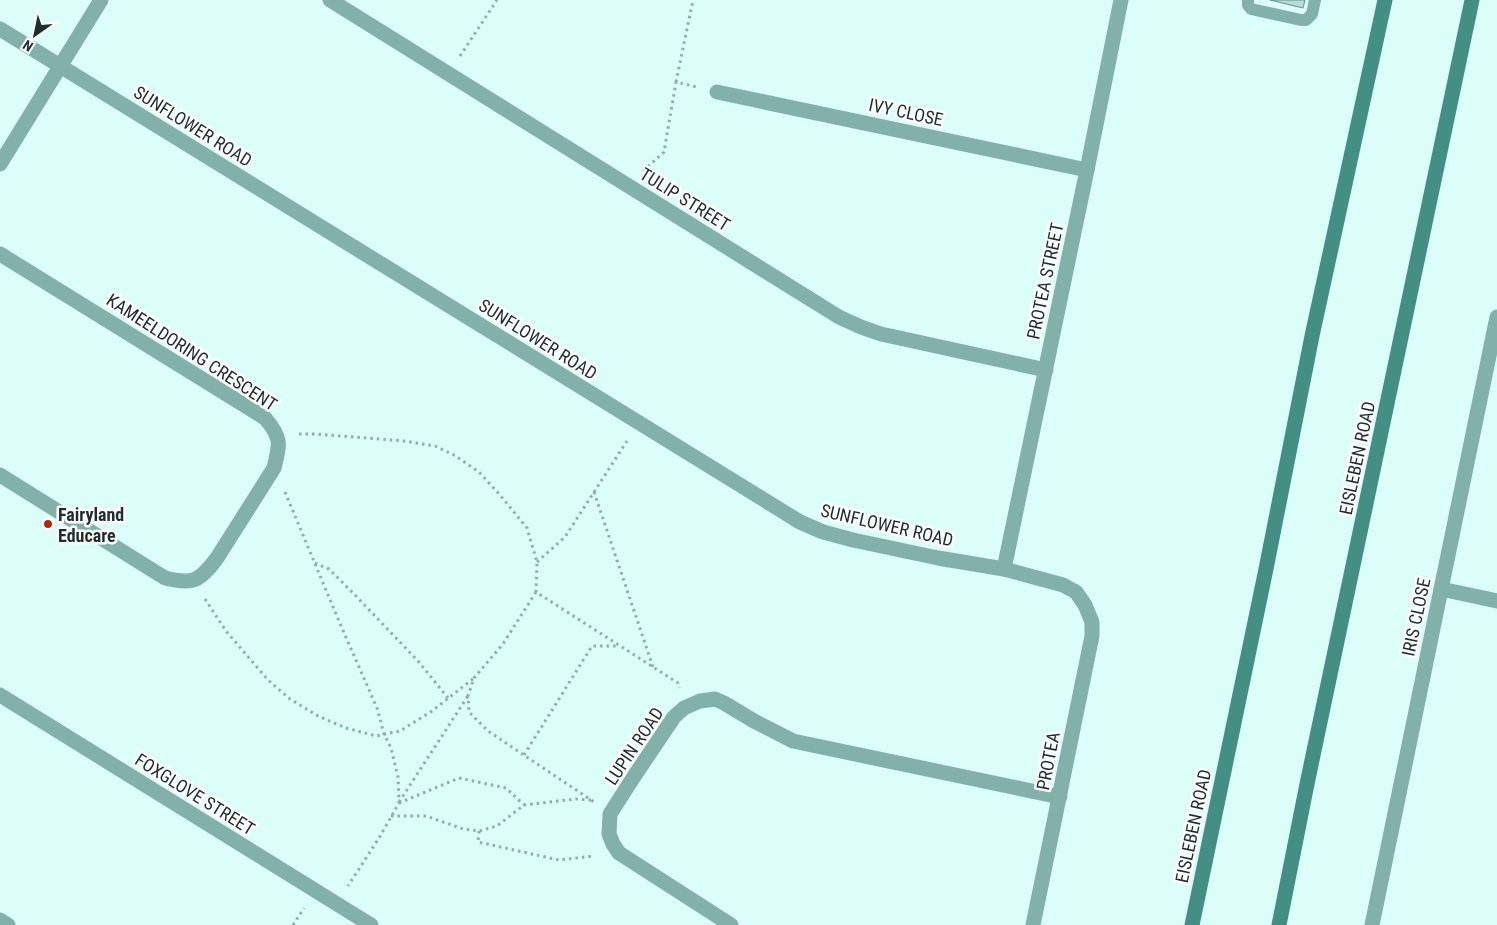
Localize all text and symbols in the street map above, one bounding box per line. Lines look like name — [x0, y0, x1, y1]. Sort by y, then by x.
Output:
north arrow — [10, 10, 60, 60]
text: N — [20, 37, 36, 55]
street label: SUNFLOWER ROAD — [130, 81, 256, 171]
street label: IVY CLOSE — [867, 94, 945, 130]
street label: TULIP STREET — [636, 163, 734, 235]
street label: PROTEA STREET — [1022, 221, 1068, 341]
street label: KAMEELDORING CRESCENT — [103, 289, 281, 415]
street label: SUNFLOWER ROAD — [475, 294, 601, 384]
street label: EISLEBEN ROAD — [1335, 399, 1379, 517]
street label: SUNFLOWER ROAD — [819, 500, 955, 550]
place label: Fairyland Educare — [58, 504, 124, 546]
marker: Fairyland Educare — [42, 518, 54, 530]
street label: IRIS CLOSE — [1397, 576, 1435, 658]
street label: LUPIN ROAD — [600, 703, 668, 789]
street label: PROTEA — [1032, 730, 1064, 792]
street label: FOXGLOVE STREET — [131, 749, 259, 839]
street label: EISLEBEN ROAD — [1171, 767, 1215, 885]

